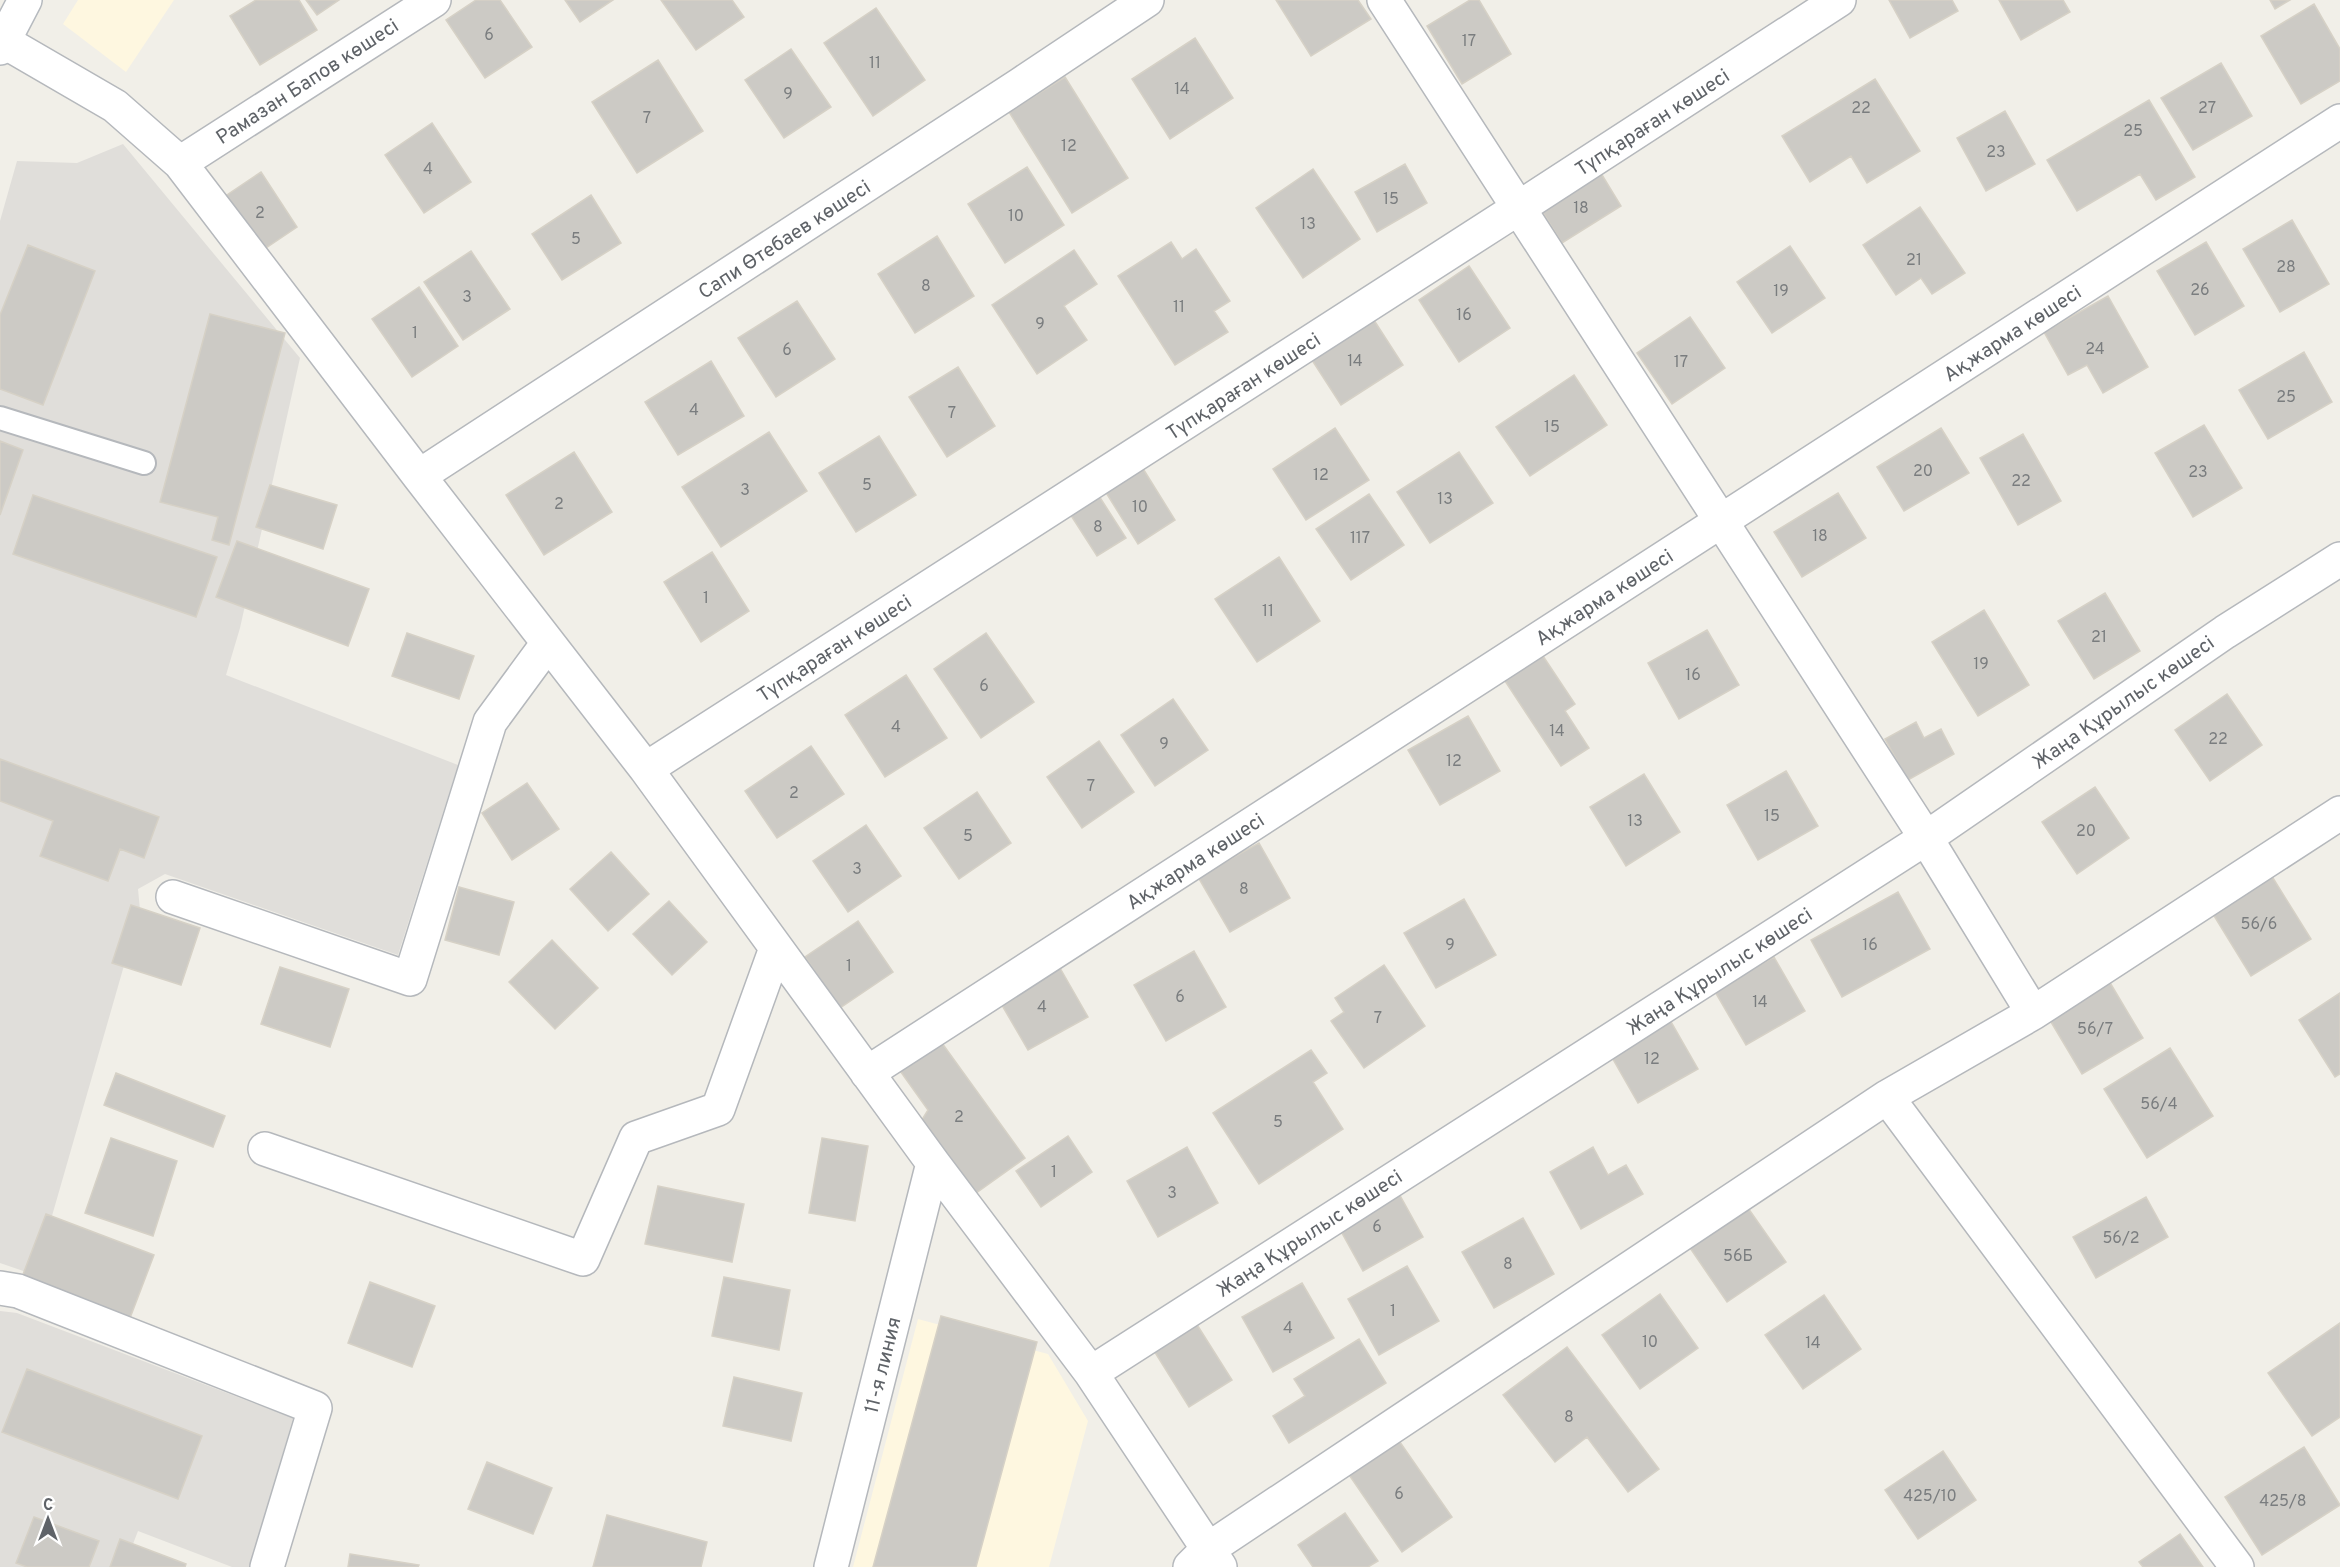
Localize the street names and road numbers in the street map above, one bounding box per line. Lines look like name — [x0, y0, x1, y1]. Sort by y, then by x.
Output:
street label: Рамазан Бапов көшесі — [212, 14, 404, 152]
street label: Түпқараған көшесі — [1571, 64, 1735, 183]
street label: Сапи Өтебаев көшесі — [694, 175, 876, 306]
street label: Ақжарма көшесі — [1939, 280, 2087, 389]
street label: Түпқараған көшесі — [1162, 328, 1326, 447]
street label: Ақжарма көшесі — [1531, 544, 1679, 653]
street label: Түпқараған көшесі — [753, 590, 917, 709]
street label: Жаңа Құрылыс көшесі — [2028, 631, 2220, 776]
street label: Ақжарма көшесі — [1122, 808, 1270, 917]
street label: Жаңа Құрылыс көшесі — [1622, 903, 1818, 1043]
street label: Жаңа Құрылыс көшесі — [1212, 1165, 1408, 1305]
street label: 11-я линия — [859, 1315, 908, 1416]

